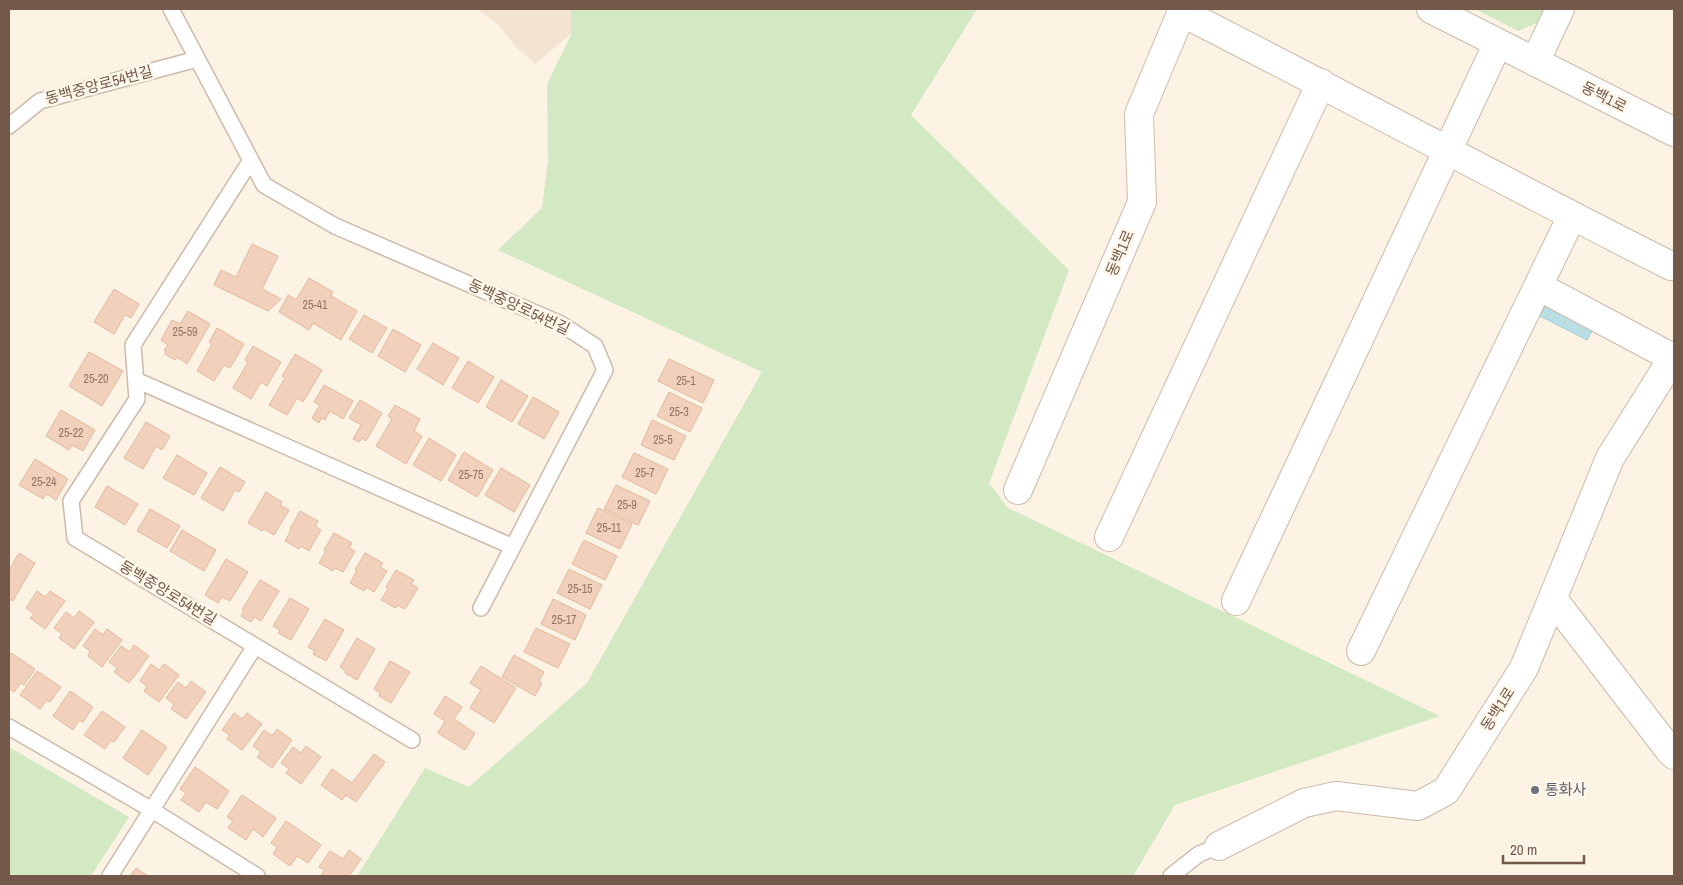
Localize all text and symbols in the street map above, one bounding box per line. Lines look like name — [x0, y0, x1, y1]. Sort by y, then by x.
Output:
street label: 동백중앙로54번길 — [43, 60, 155, 109]
street label: 동백1로 — [1578, 76, 1630, 117]
street label: 동백1로 — [1100, 226, 1139, 279]
street label: 동백중앙로54번길 — [465, 274, 574, 339]
house number: 25-41 — [302, 297, 328, 313]
house number: 25-59 — [172, 324, 198, 340]
house number: 25-20 — [83, 371, 109, 387]
house number: 25-1 — [676, 373, 696, 389]
house number: 25-3 — [669, 404, 689, 420]
house number: 25-22 — [58, 425, 84, 441]
house number: 25-5 — [653, 432, 673, 448]
house number: 25-7 — [635, 465, 655, 481]
house number: 25-75 — [458, 467, 484, 483]
house number: 25-24 — [31, 474, 57, 490]
house number: 25-9 — [617, 497, 637, 513]
house number: 25-11 — [597, 520, 622, 536]
street label: 동백중앙로54번길 — [116, 555, 221, 630]
house number: 25-15 — [567, 581, 593, 597]
house number: 25-17 — [551, 612, 577, 628]
street label: 동백1로 — [1476, 683, 1520, 735]
place label: 통화사 — [1545, 779, 1587, 800]
marker: 통화사 — [1529, 784, 1541, 796]
scale bar — [1503, 832, 1584, 864]
text: 20 m — [1510, 839, 1537, 860]

